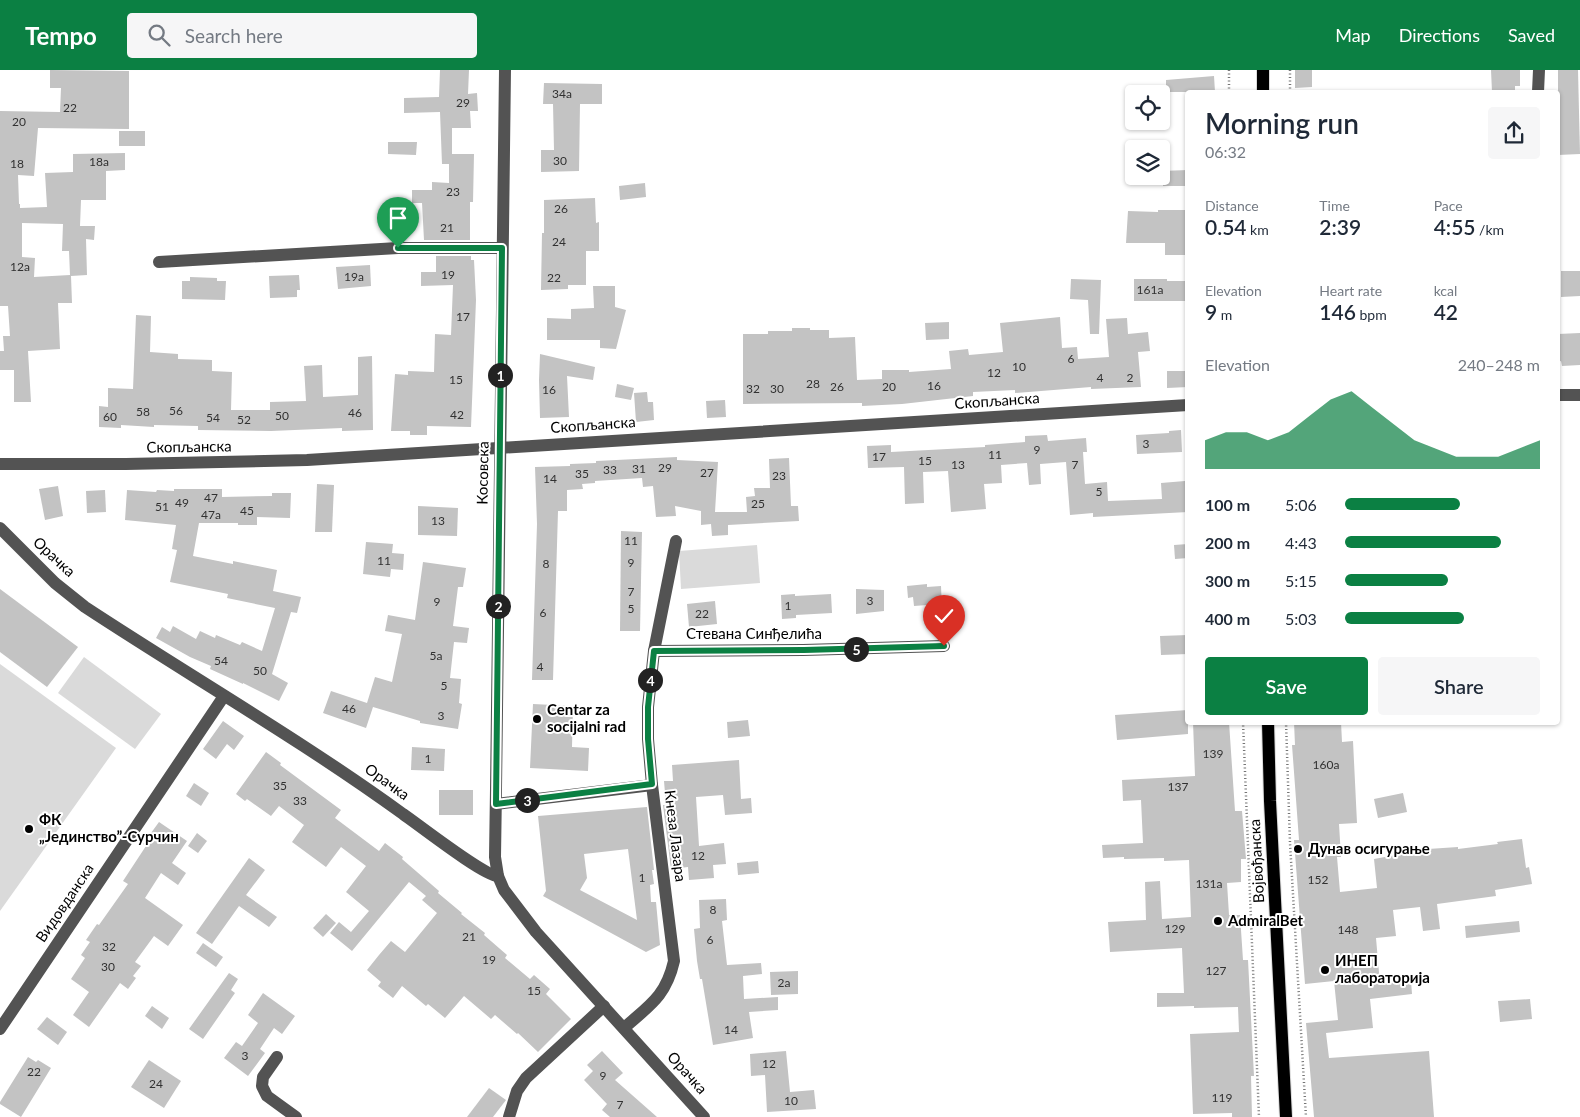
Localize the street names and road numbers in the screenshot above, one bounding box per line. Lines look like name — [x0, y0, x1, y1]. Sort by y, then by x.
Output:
street label: Скопљанска — [954, 388, 1040, 412]
street label: Скопљанска — [550, 412, 636, 436]
street label: Скопљанска — [146, 436, 232, 456]
street label: Косовска — [472, 441, 492, 505]
street label: Орачка — [30, 532, 79, 580]
street label: Стевана Синђелића — [686, 624, 822, 642]
street label: Орачка — [362, 759, 413, 803]
street label: Кнеза Лазара — [661, 789, 691, 883]
street label: Војвођанска — [1245, 819, 1267, 904]
street label: Видовданска — [31, 860, 97, 945]
street label: Орачка — [664, 1047, 711, 1097]

